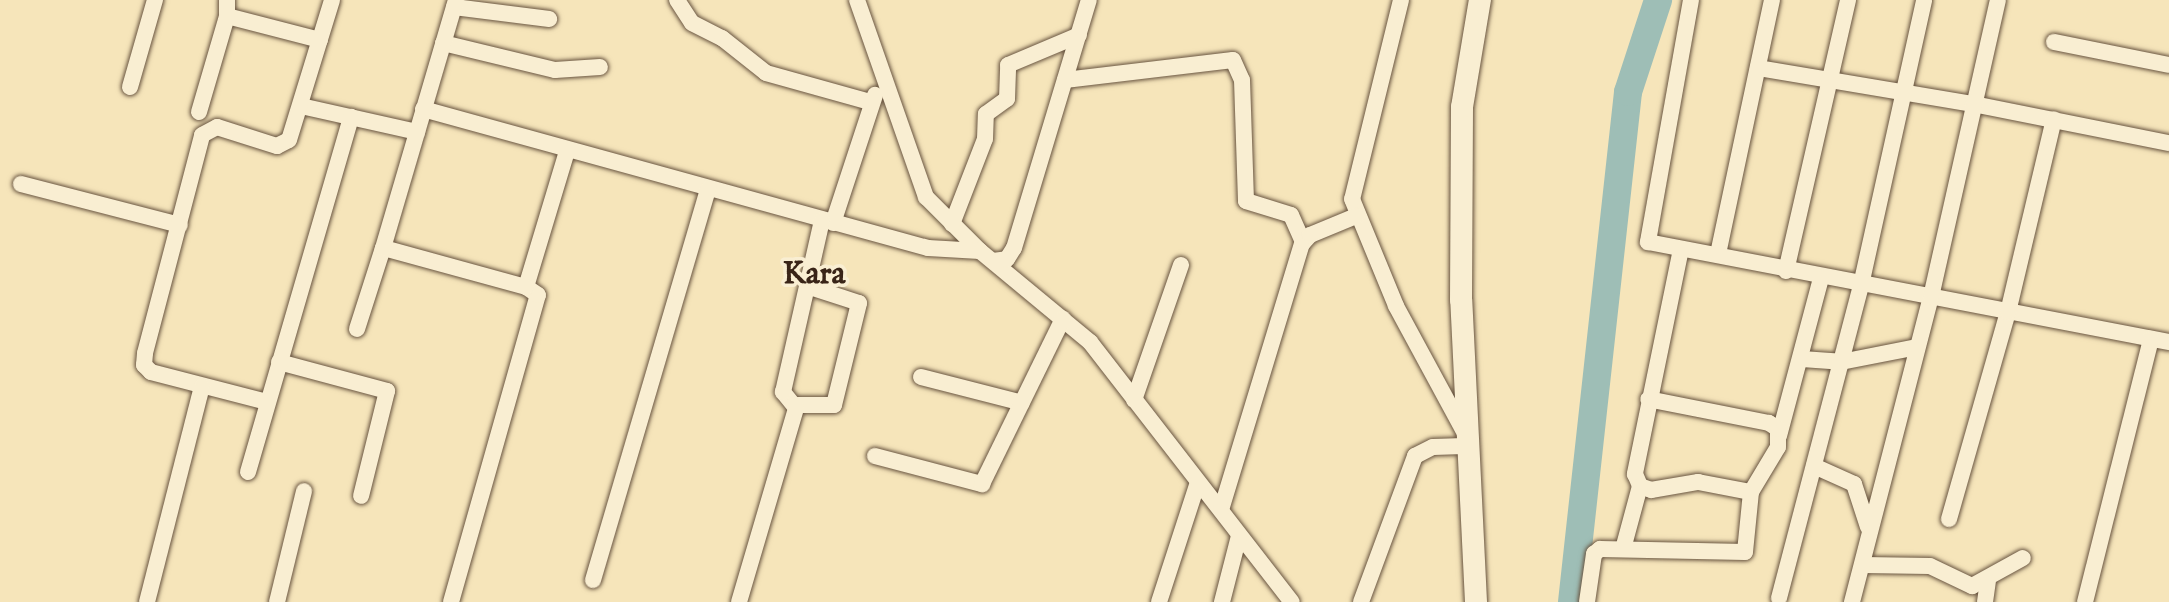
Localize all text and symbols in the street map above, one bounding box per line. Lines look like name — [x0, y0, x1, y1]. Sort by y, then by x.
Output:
district label: Kara — [783, 256, 845, 294]

